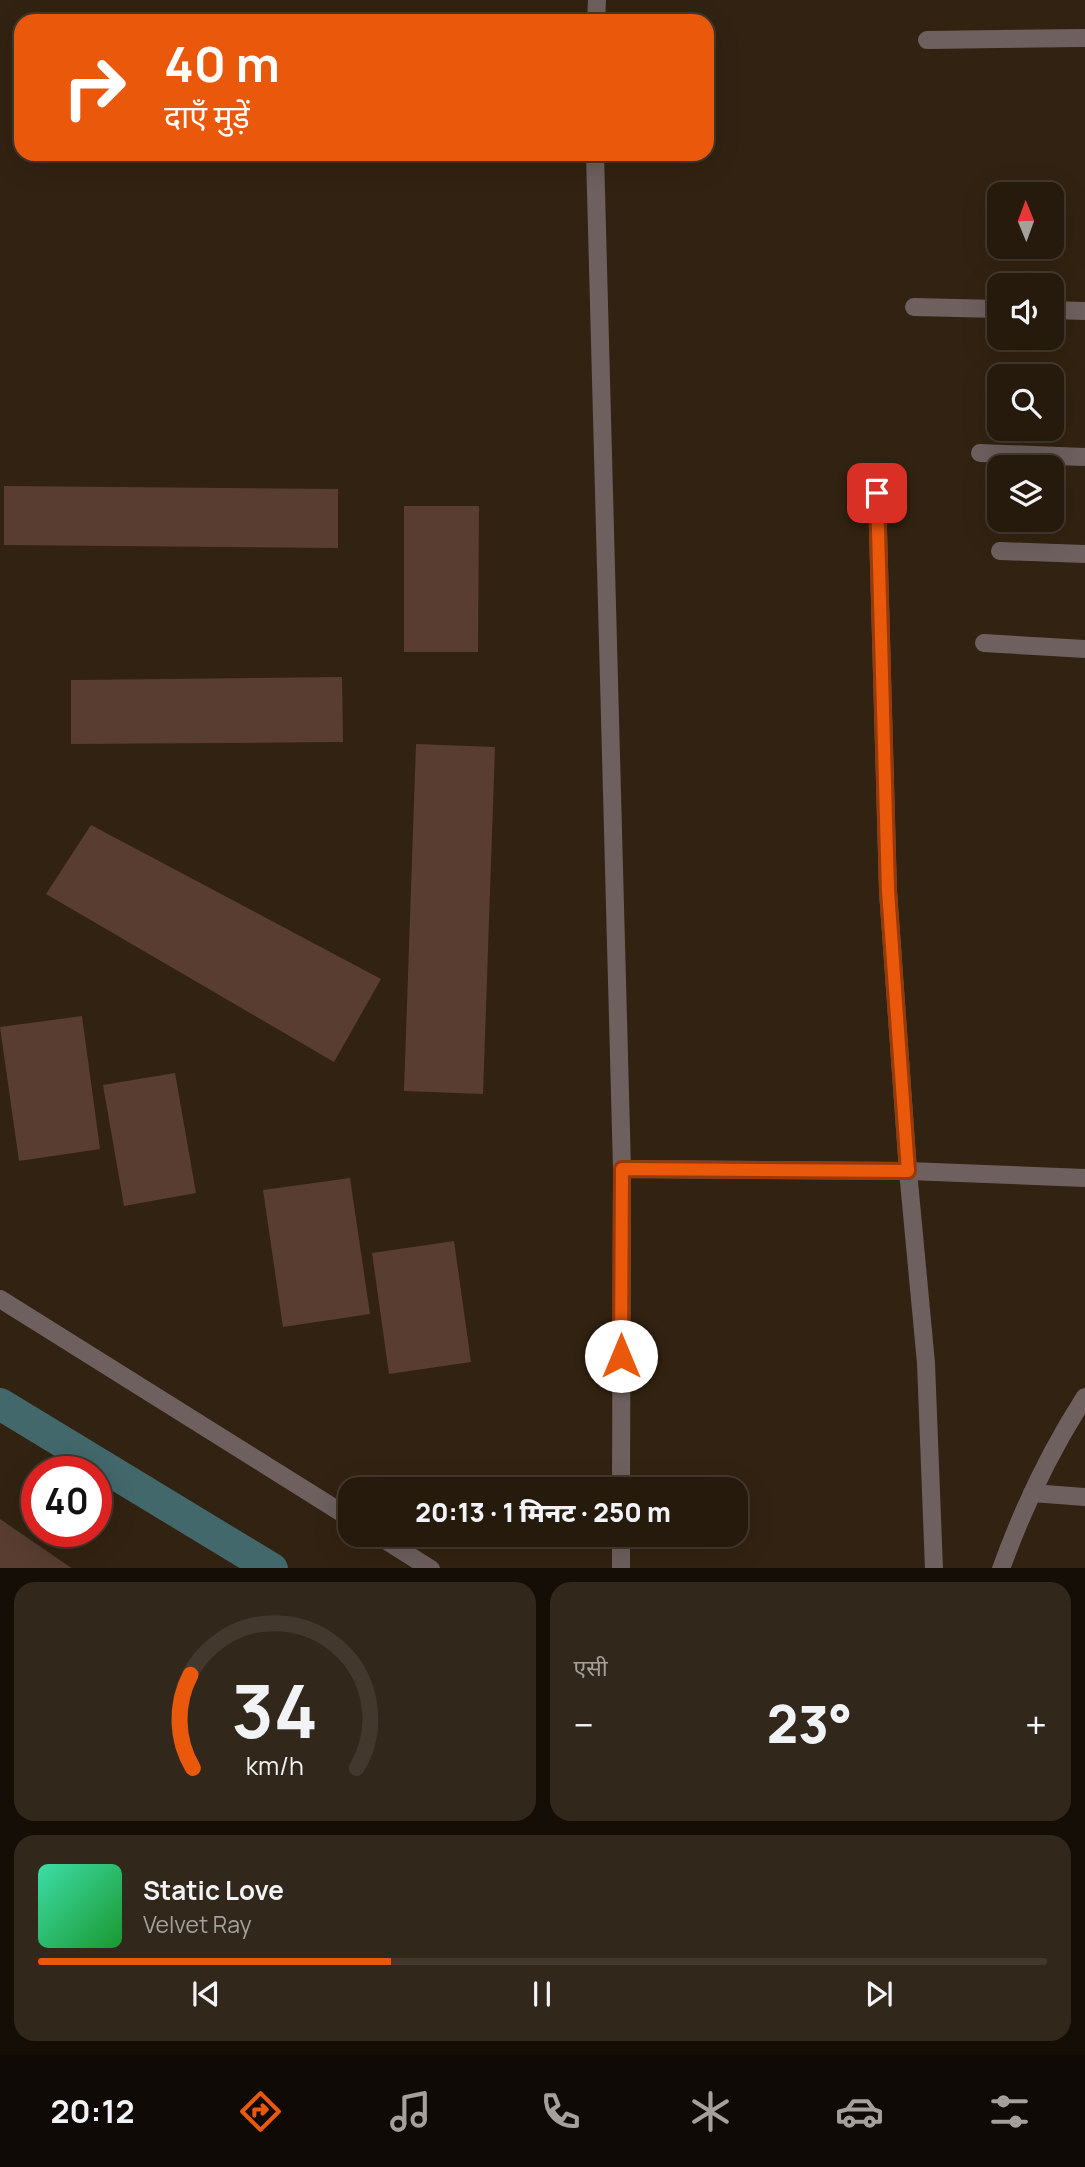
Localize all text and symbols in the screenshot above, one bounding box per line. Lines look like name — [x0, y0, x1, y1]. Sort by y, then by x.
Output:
text: 40 m — [164, 30, 280, 97]
icon: right — [49, 42, 140, 133]
text: दाएँ मुड़ें — [164, 94, 250, 138]
north arrow — [987, 182, 1064, 259]
map controls — [987, 182, 1064, 532]
button: sound — [987, 273, 1064, 350]
button: search — [987, 364, 1064, 441]
button: layers — [987, 455, 1064, 532]
pin — [847, 463, 907, 523]
icon: arrive — [858, 474, 896, 512]
position arrow — [584, 1319, 658, 1393]
speed limit sign: 40 — [21, 1456, 112, 1547]
text: 20:13 · 1 मिनट · 250 m — [415, 1494, 671, 1530]
text: एसी — [574, 1651, 608, 1683]
text: 34 — [231, 1660, 318, 1760]
text: 23° — [767, 1688, 852, 1759]
text: − — [574, 1698, 594, 1750]
text: + — [1025, 1698, 1047, 1750]
text: km/h — [246, 1747, 304, 1782]
text: Static Love — [143, 1872, 284, 1908]
text: Velvet Ray — [143, 1908, 252, 1940]
icon: previous — [187, 1975, 225, 2013]
icon: pause — [523, 1975, 561, 2013]
icon: next — [860, 1975, 898, 2013]
icon: directions — [236, 2087, 285, 2136]
icon: music — [386, 2087, 435, 2136]
icon: phone — [536, 2087, 585, 2136]
icon: climate — [686, 2087, 735, 2136]
icon: car — [835, 2087, 884, 2136]
icon: filters — [985, 2087, 1034, 2136]
text: 20:12 — [50, 2089, 135, 2133]

